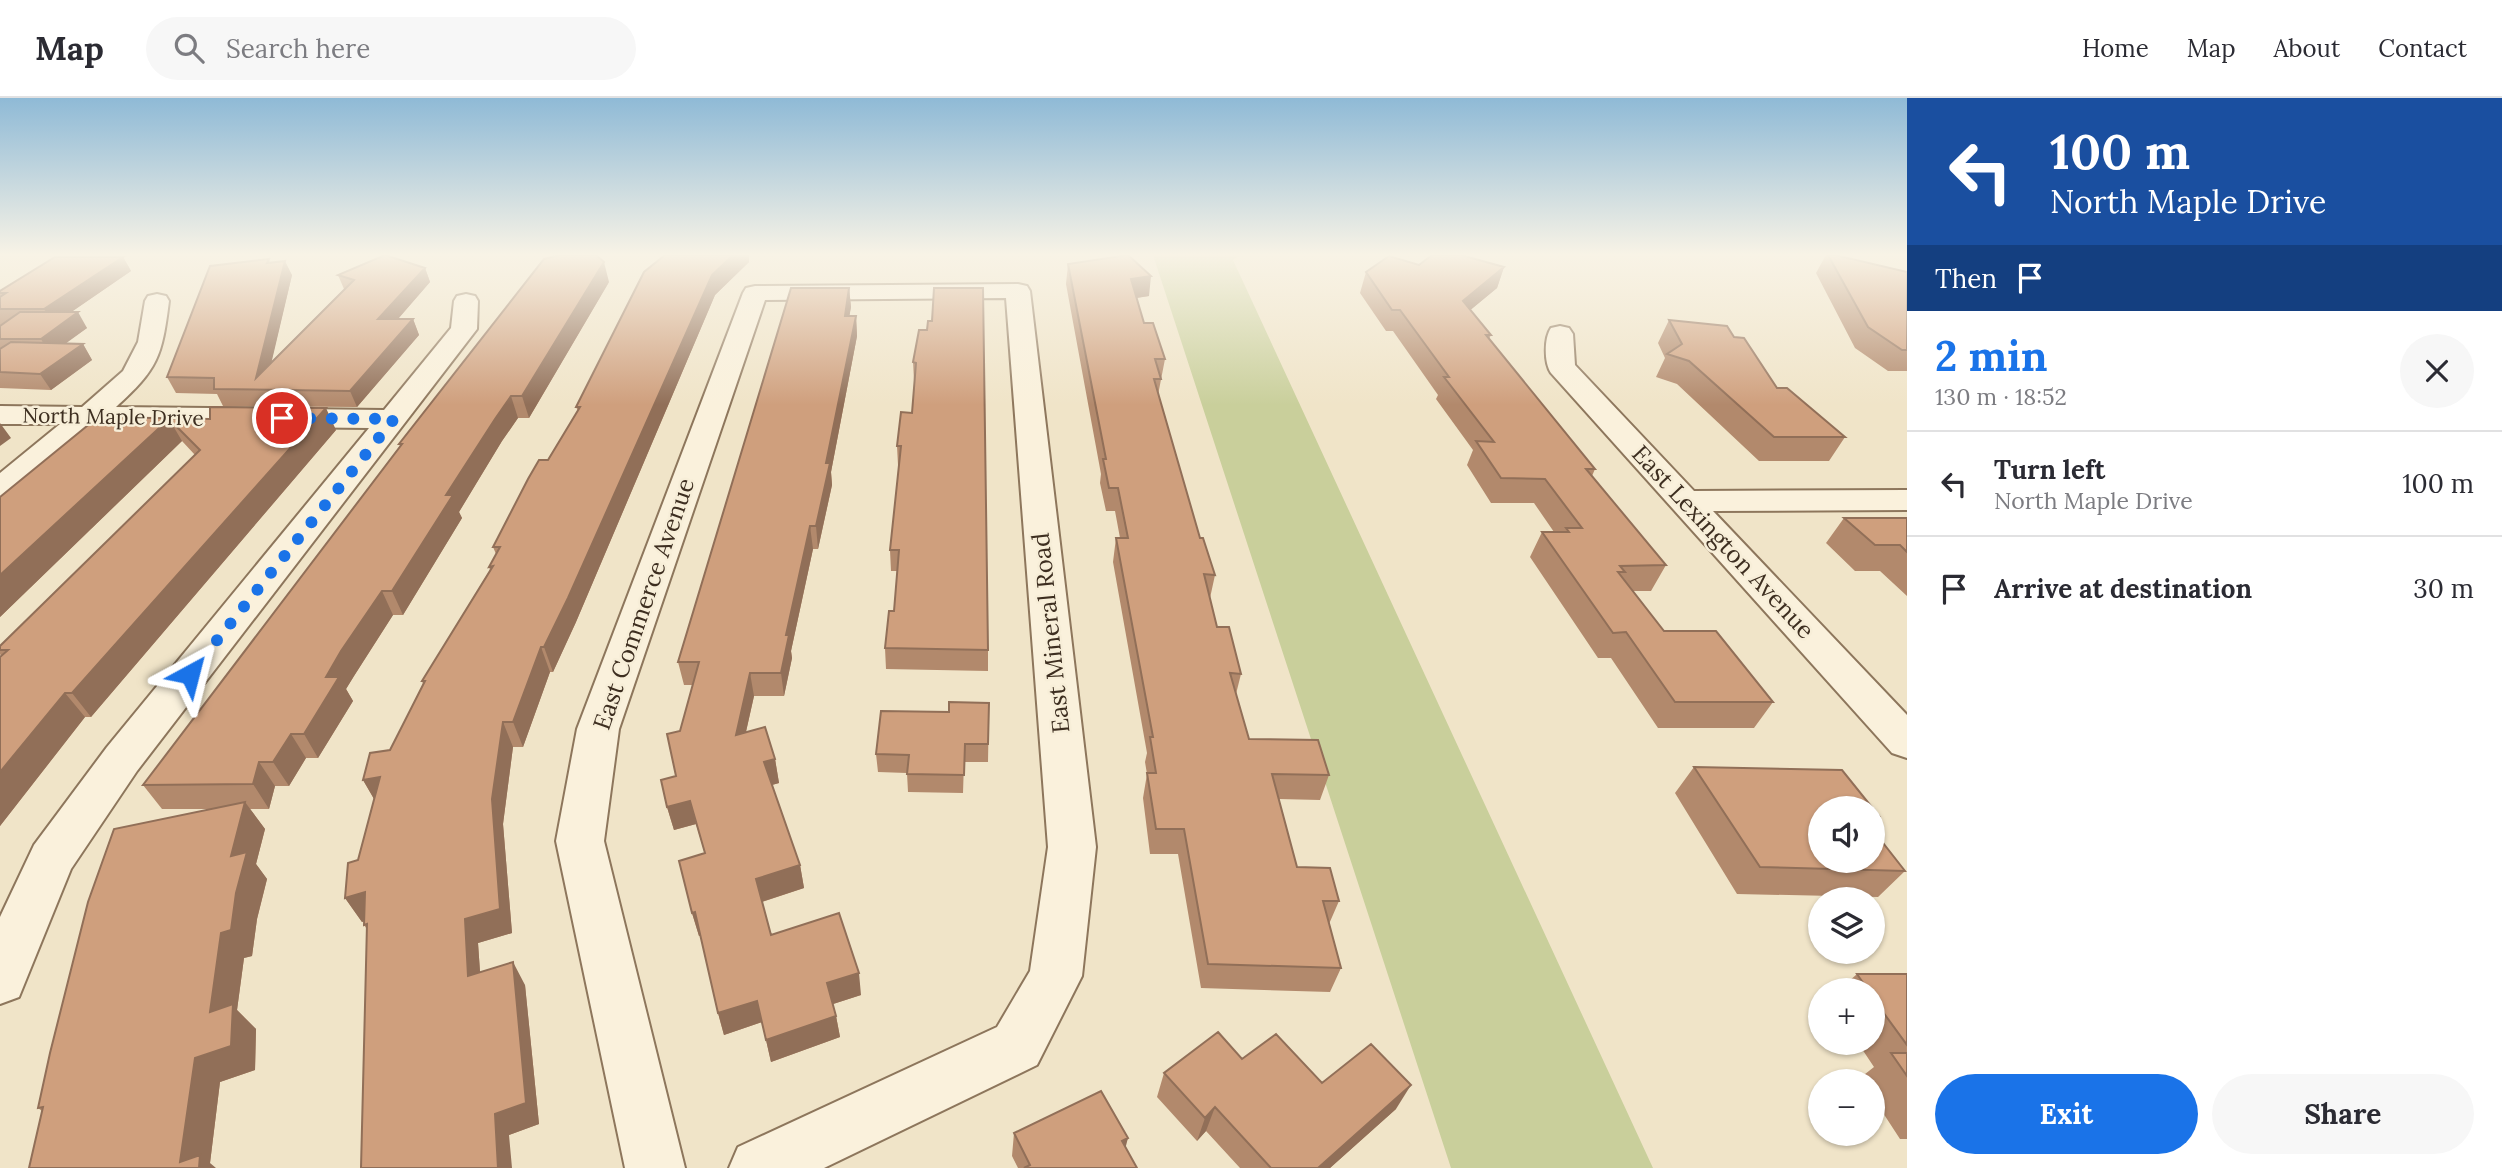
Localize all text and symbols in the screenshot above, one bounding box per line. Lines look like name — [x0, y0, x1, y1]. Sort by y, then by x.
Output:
search box — [146, 17, 636, 80]
text: Map — [35, 27, 104, 69]
icon: search — [170, 29, 208, 67]
text: Search here — [226, 32, 370, 65]
text: Home — [2082, 33, 2149, 64]
text: Map — [2187, 33, 2236, 64]
text: About — [2274, 33, 2340, 64]
text: Contact — [2378, 33, 2467, 64]
text: 100 m — [2050, 120, 2190, 182]
icon: left — [1935, 126, 2026, 217]
text: North Maple Drive — [2050, 181, 2326, 222]
icon: arrive — [2011, 259, 2049, 297]
text: Then — [1935, 262, 1997, 295]
text: 2 min — [1935, 329, 2048, 383]
button: close — [2400, 334, 2474, 408]
text: 130 m · 18:52 — [1935, 382, 2067, 411]
pin — [252, 388, 312, 448]
icon: arrive — [263, 399, 301, 437]
street label: North Maple Drive — [22, 401, 204, 432]
street label: East Lexington Avenue — [1625, 438, 1821, 645]
text: Turn left — [1994, 453, 2105, 486]
icon: left — [1935, 465, 1973, 503]
text: 100 m — [2402, 467, 2474, 500]
street label: East Commerce Avenue — [586, 474, 701, 734]
text: North Maple Drive — [1994, 486, 2193, 515]
street label: East Mineral Road — [1025, 531, 1076, 735]
icon: arrive — [1935, 570, 1973, 608]
text: Arrive at destination — [1994, 572, 2252, 605]
text: 30 m — [2413, 572, 2474, 605]
position arrow — [153, 637, 227, 711]
map controls — [1808, 796, 1885, 1146]
button: sound — [1808, 796, 1885, 873]
button: layers — [1808, 887, 1885, 964]
button: + — [1808, 978, 1885, 1055]
button: − — [1808, 1069, 1885, 1146]
button: Exit — [1935, 1074, 2198, 1154]
button: Share — [2212, 1074, 2474, 1154]

